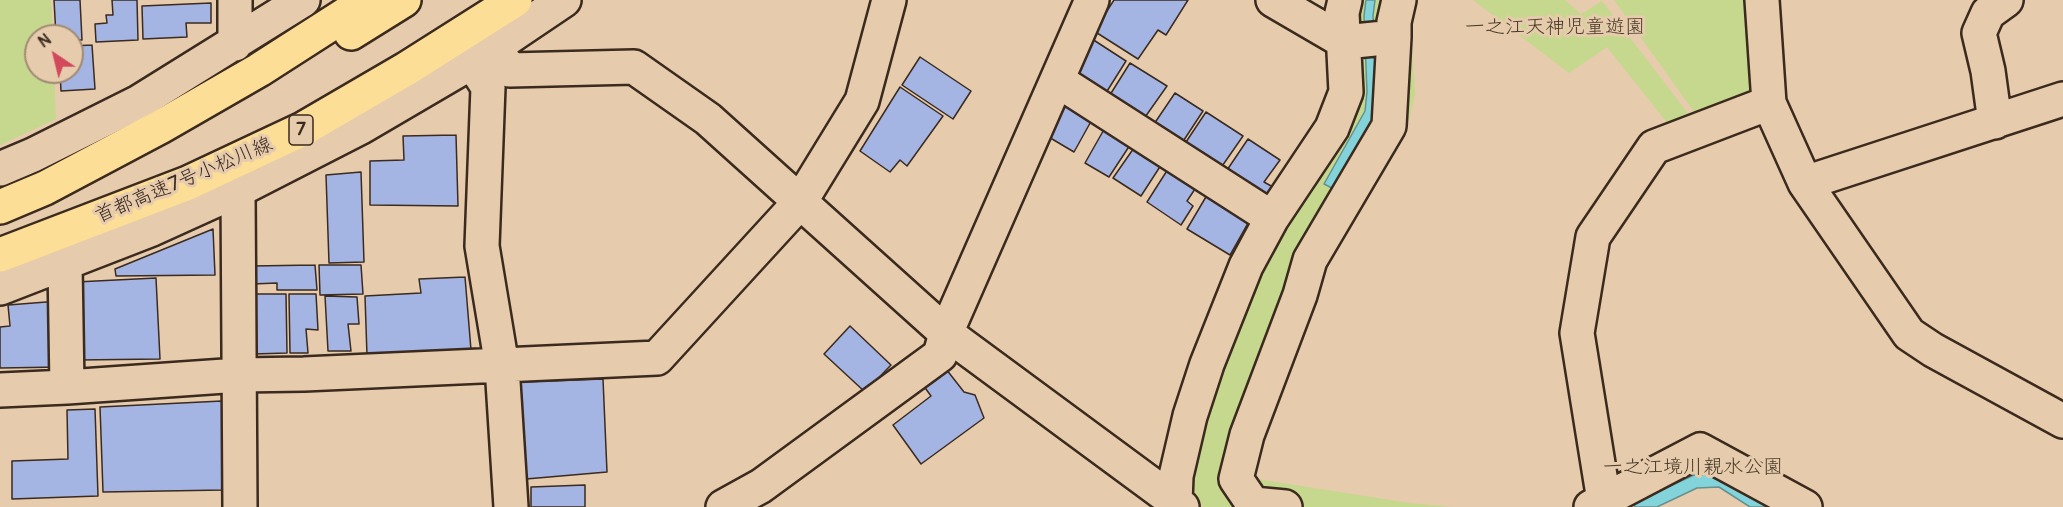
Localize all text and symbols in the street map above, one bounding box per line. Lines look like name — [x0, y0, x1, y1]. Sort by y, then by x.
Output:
park label: 一之江天神児童遊園 — [1465, 16, 1645, 40]
north arrow — [24, 24, 84, 84]
text: N — [35, 30, 55, 52]
road number: 7 — [289, 115, 313, 145]
street label: 首都高速7号小松川線 — [92, 133, 276, 229]
park label: 一之江境川親水公園 — [1603, 456, 1783, 480]

